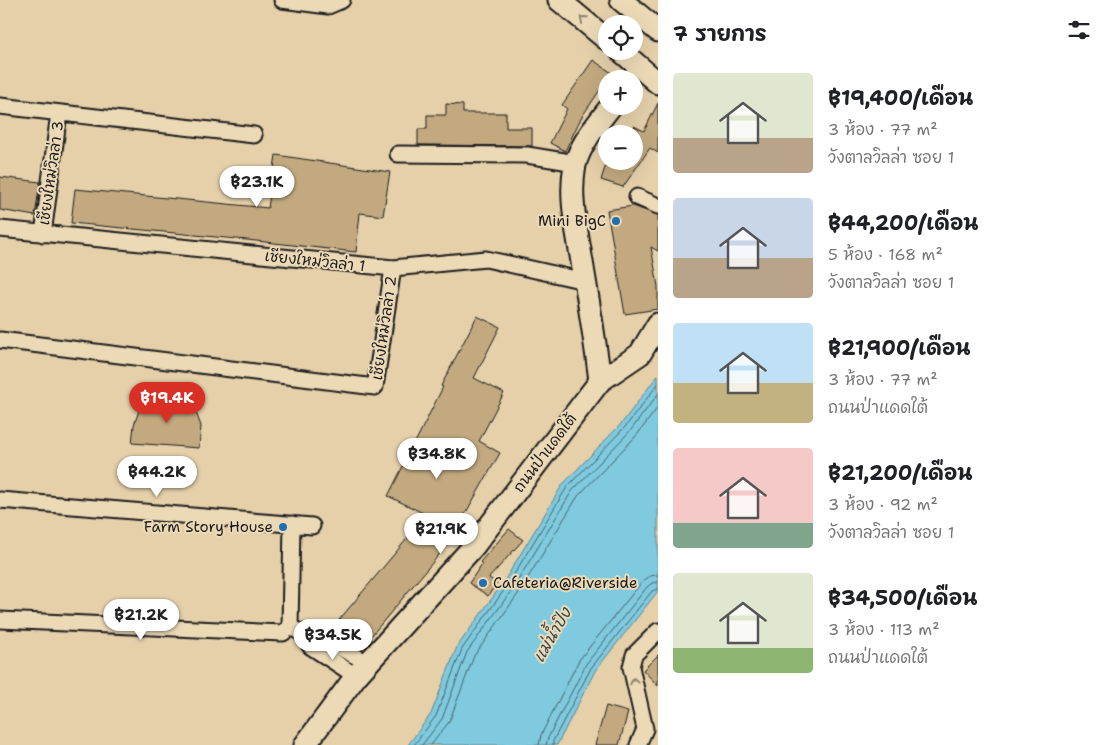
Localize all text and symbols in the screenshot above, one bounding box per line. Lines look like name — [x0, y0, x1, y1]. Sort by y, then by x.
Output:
map controls — [598, 15, 643, 170]
button: locate — [598, 15, 643, 60]
icon: filters — [1065, 16, 1093, 44]
one-way arrow — [580, 17, 589, 25]
text: 7 รายการ — [673, 20, 767, 48]
button: + — [598, 70, 643, 115]
text: ฿19,400/เดือน — [828, 84, 973, 112]
icon: home — [713, 93, 773, 153]
text: 3 ห้อง · 77 m² — [828, 119, 938, 140]
street label: เชียงใหม่วิลล่า 3 — [34, 120, 68, 226]
button: − — [598, 125, 643, 170]
text: วังตาลวิลล่า ซอย 1 — [828, 147, 954, 168]
pin: ฿23.1K — [216, 166, 298, 208]
text: ฿23.1K — [231, 171, 283, 192]
text: ฿44,200/เดือน — [828, 209, 978, 237]
place label: Mini BigC — [538, 211, 606, 231]
marker: Mini BigC — [610, 215, 622, 227]
icon: home — [713, 218, 773, 278]
text: 5 ห้อง · 168 m² — [828, 244, 943, 265]
street label: เชียงใหม่วิลล่า 1 — [264, 246, 366, 276]
text: วังตาลวิลล่า ซอย 1 — [828, 272, 954, 293]
street label: เชียงใหม่วิลล่า 2 — [367, 275, 401, 381]
text: ฿21,900/เดือน — [828, 334, 971, 362]
icon: home — [713, 343, 773, 403]
text: 3 ห้อง · 77 m² — [828, 369, 938, 390]
pin: ฿19.4K — [126, 382, 208, 424]
text: ฿19.4K — [140, 387, 194, 408]
text: ถนนป่าแดดใต้ — [828, 397, 928, 418]
street label: ถนนป่าแดดใต้ — [509, 410, 581, 496]
pin: ฿34.8K — [396, 438, 478, 480]
text: ฿34.8K — [408, 443, 466, 464]
pin: ฿44.2K — [116, 456, 198, 498]
text: ฿21,200/เดือน — [828, 459, 973, 487]
text: ฿44.2K — [128, 461, 186, 482]
icon: home — [713, 468, 773, 528]
text: 3 ห้อง · 92 m² — [828, 494, 938, 515]
pin: ฿21.9K — [400, 512, 482, 555]
place label: Farm Story House — [144, 517, 273, 537]
text: ฿21.9K — [415, 518, 467, 539]
marker: Farm Story House — [277, 521, 289, 533]
text: วังตาลวิลล่า ซอย 1 — [828, 522, 954, 543]
place label: Cafeteria@Riverside — [493, 573, 637, 593]
marker: Cafeteria@Riverside — [477, 577, 489, 589]
text: ฿34,500/เดือน — [828, 584, 977, 612]
icon: home — [713, 593, 773, 653]
pin: ฿21.2K — [100, 598, 182, 641]
water label: แม่น้ำปิง — [525, 600, 577, 666]
text: ฿21.2K — [114, 604, 168, 625]
pin: ฿34.5K — [292, 618, 374, 661]
text: 3 ห้อง · 113 m² — [828, 619, 940, 640]
text: ฿34.5K — [305, 624, 361, 645]
text: ถนนป่าแดดใต้ — [828, 647, 928, 668]
one-way arrow — [629, 676, 640, 685]

